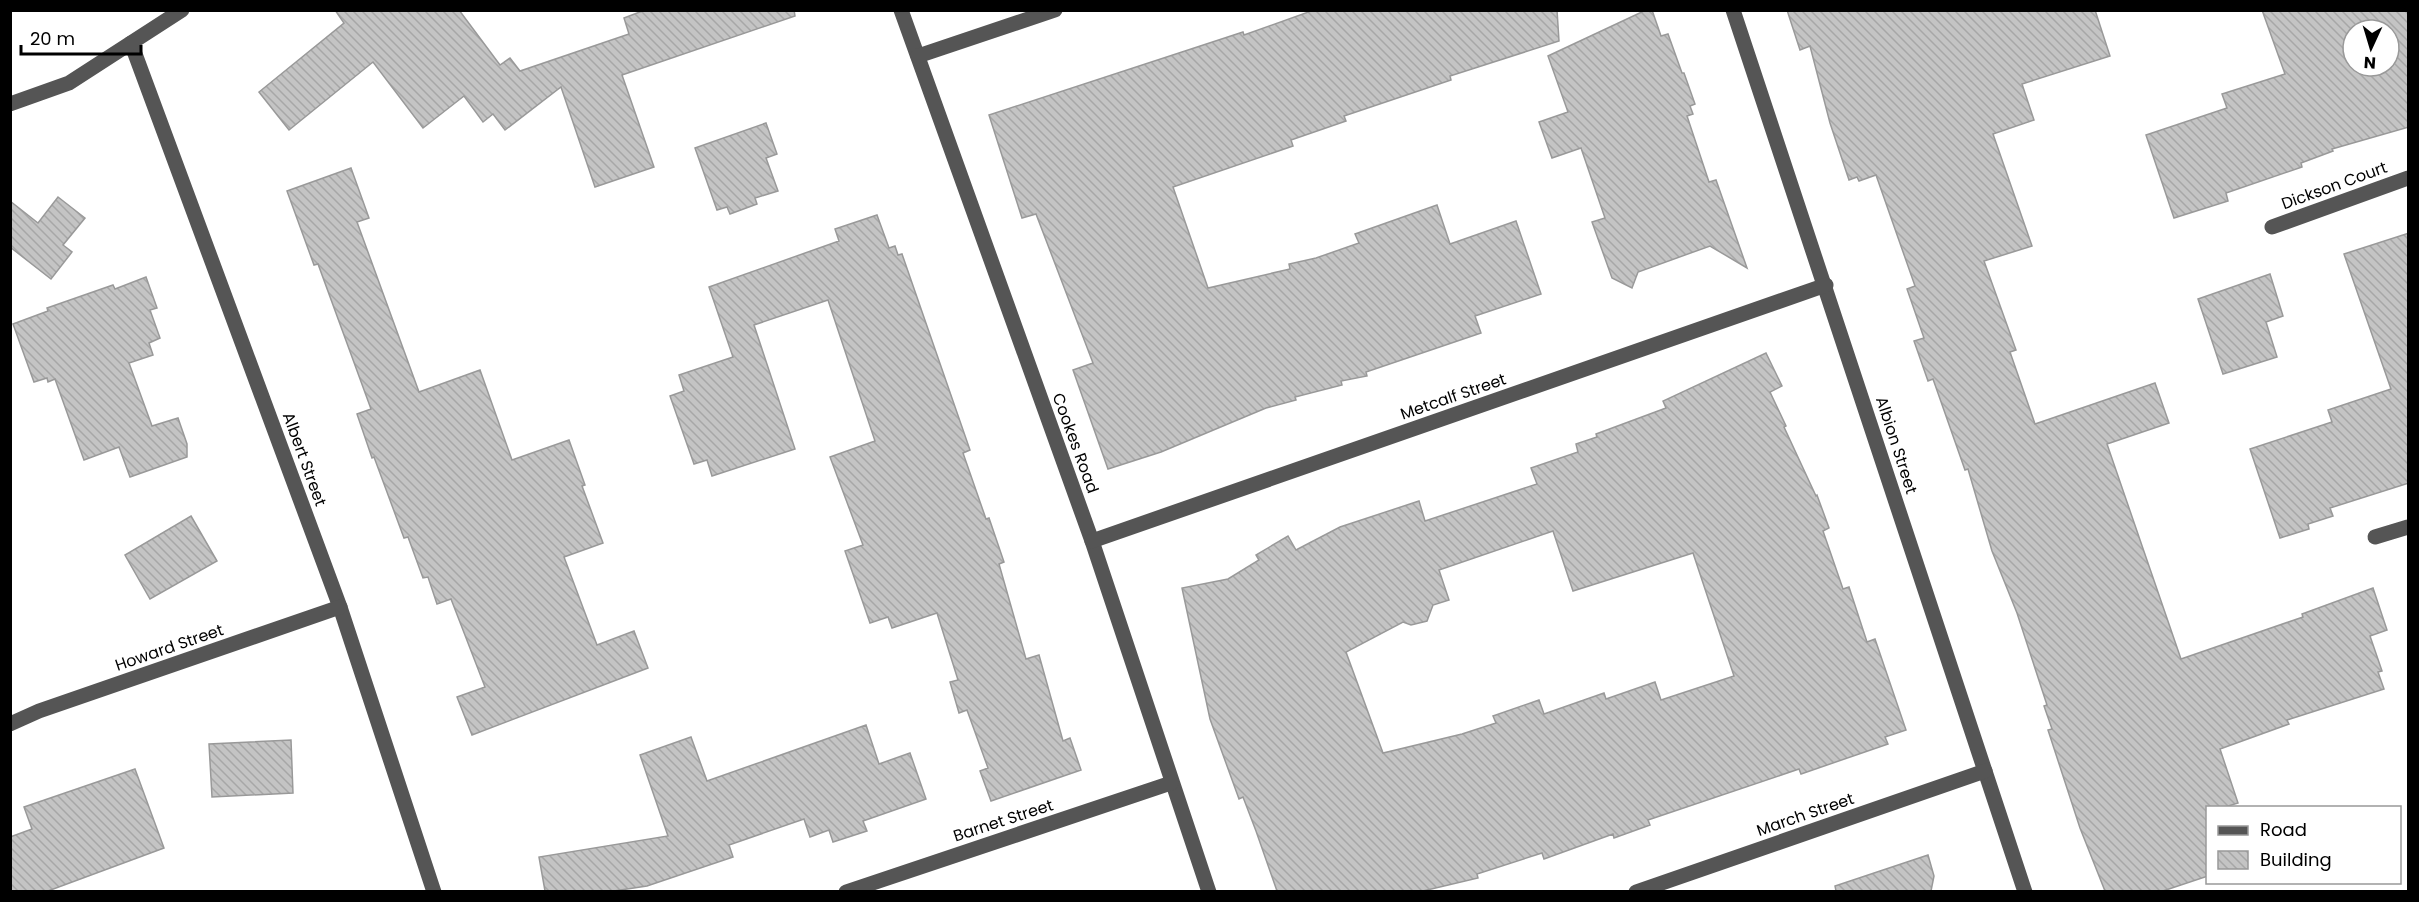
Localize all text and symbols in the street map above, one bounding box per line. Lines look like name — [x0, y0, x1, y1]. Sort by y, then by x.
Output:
scale bar — [21, 18, 141, 56]
north arrow — [2341, 18, 2401, 78]
text: 20 m — [30, 26, 75, 51]
text: N — [2363, 51, 2377, 74]
street label: Dickson Court — [2278, 156, 2390, 215]
street label: Metcalf Street — [1397, 368, 1509, 425]
street label: Cookes Road — [1047, 390, 1104, 497]
street label: Albion Street — [1870, 394, 1923, 497]
street label: Albert Street — [277, 409, 332, 509]
street label: Howard Street — [112, 618, 227, 677]
street label: March Street — [1753, 787, 1857, 842]
street label: Barnet Street — [950, 793, 1056, 847]
legend — [2206, 806, 2401, 884]
text: Road — [2260, 817, 2307, 842]
text: Building — [2260, 847, 2332, 872]

